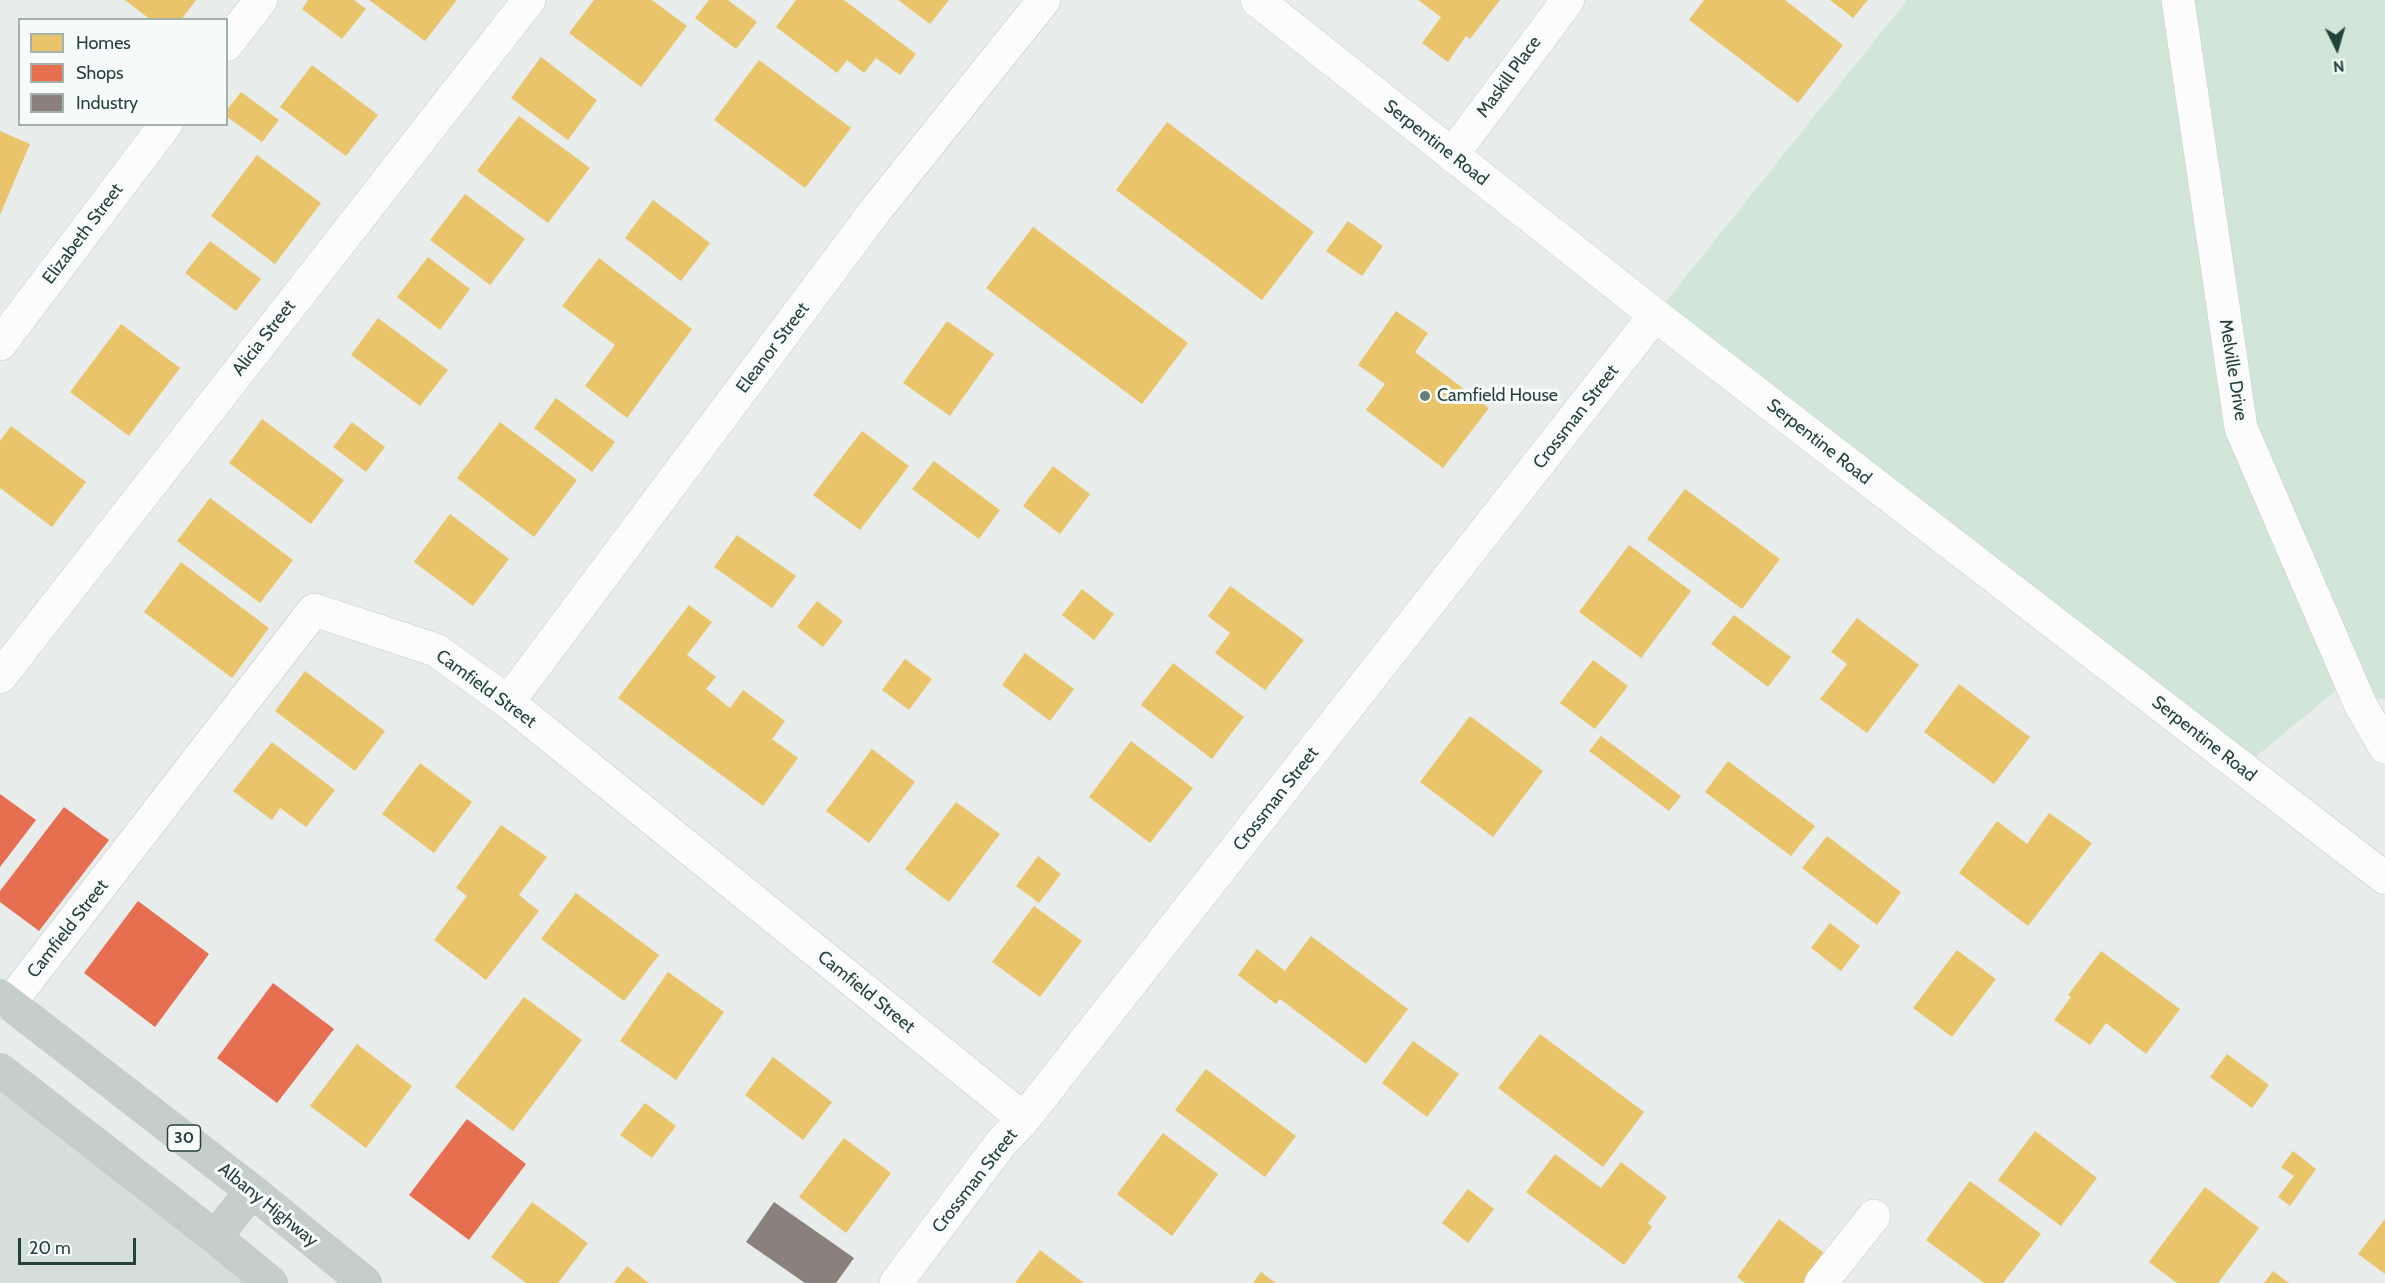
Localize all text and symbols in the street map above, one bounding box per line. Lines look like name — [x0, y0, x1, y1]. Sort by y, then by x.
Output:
legend — [18, 18, 228, 126]
north arrow — [2307, 18, 2367, 78]
text: Homes — [76, 32, 131, 54]
street label: Maskill Place — [1472, 32, 1546, 122]
text: N — [2332, 56, 2345, 76]
text: Shops — [76, 62, 124, 84]
text: Industry — [76, 92, 138, 114]
street label: Serpentine Road — [1379, 95, 1493, 191]
street label: Elizabeth Street — [38, 179, 128, 289]
street label: Alicia Street — [228, 296, 300, 380]
street label: Eleanor Street — [732, 298, 814, 398]
street label: Melville Drive — [2214, 318, 2252, 422]
street label: Crossman Street — [1529, 361, 1623, 473]
place label: Camfield House — [1437, 385, 1558, 407]
marker: Camfield House — [1418, 389, 1432, 403]
street label: Serpentine Road — [1762, 394, 1876, 490]
street label: Camfield Street — [432, 645, 540, 733]
street label: Serpentine Road — [2147, 691, 2261, 787]
street label: Crossman Street — [1229, 743, 1323, 855]
street label: Camfield Street — [23, 876, 113, 982]
street label: Camfield Street — [813, 946, 919, 1038]
road number: 30 — [168, 1125, 201, 1151]
street label: Crossman Street — [928, 1125, 1022, 1237]
street label: Albany Highway — [214, 1158, 322, 1252]
scale bar — [21, 1226, 140, 1264]
text: 20 m — [29, 1237, 71, 1259]

